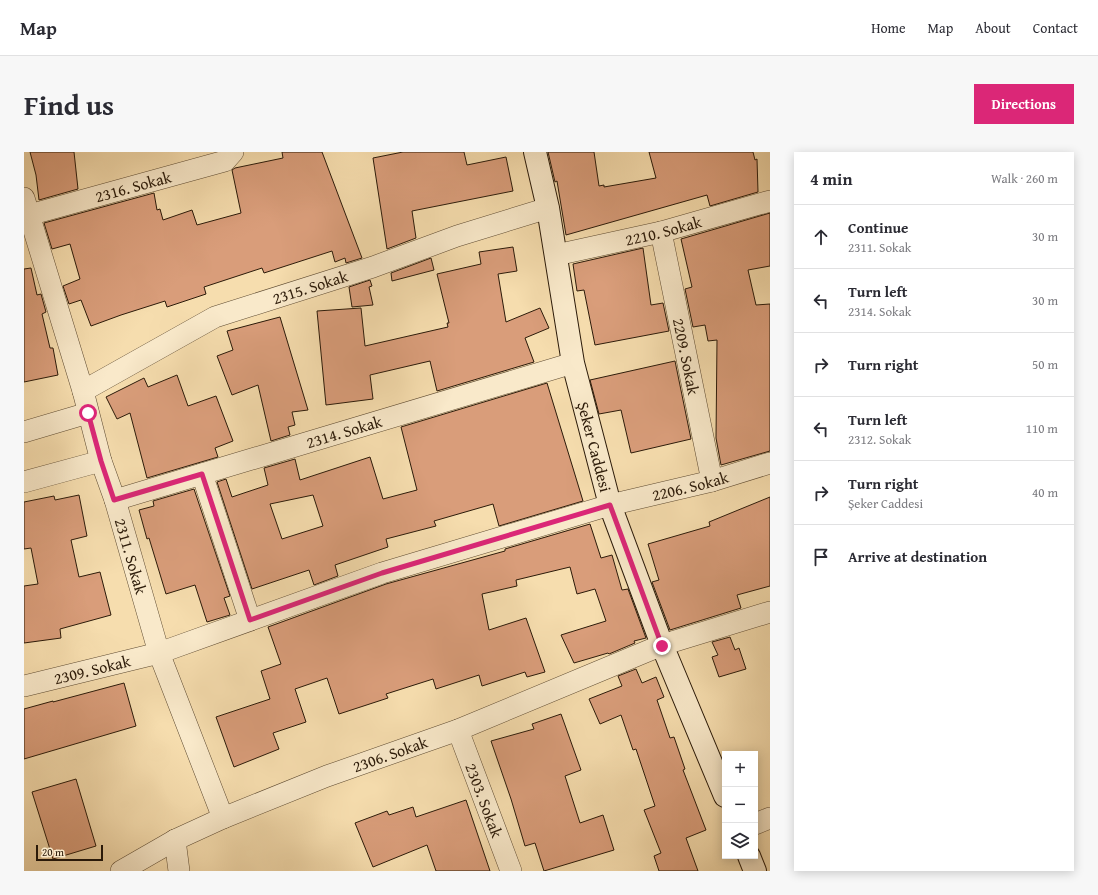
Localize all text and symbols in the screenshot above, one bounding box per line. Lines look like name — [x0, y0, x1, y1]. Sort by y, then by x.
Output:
text: Map — [20, 14, 57, 42]
text: Home — [871, 18, 906, 38]
text: Map — [928, 18, 953, 38]
text: About — [975, 18, 1011, 38]
text: Contact — [1033, 18, 1078, 38]
text: Find us — [24, 84, 114, 125]
button: Directions — [974, 84, 1074, 124]
street label: 2316. Sokak — [92, 164, 175, 208]
text: 4 min — [810, 166, 852, 191]
text: Walk · 260 m — [991, 169, 1058, 188]
street label: 2210. Sokak — [623, 209, 705, 252]
text: Continue — [848, 217, 909, 238]
icon: ahead — [810, 226, 832, 248]
text: 30 m — [1032, 227, 1058, 246]
text: 2311. Sokak — [848, 238, 911, 257]
street label: 2315. Sokak — [269, 263, 352, 310]
text: Turn left — [848, 281, 907, 302]
icon: left — [810, 290, 832, 312]
text: 30 m — [1032, 291, 1058, 310]
text: 2314. Sokak — [848, 302, 911, 321]
street label: 2209. Sokak — [667, 316, 706, 398]
icon: right — [810, 354, 832, 376]
text: Turn right — [848, 354, 919, 375]
text: 50 m — [1032, 355, 1058, 374]
street label: Şeker Caddesi — [572, 399, 618, 495]
route start — [79, 404, 97, 422]
street label: 2314. Sokak — [303, 409, 386, 454]
text: Turn left — [848, 409, 907, 430]
icon: left — [810, 418, 832, 440]
text: 110 m — [1026, 419, 1058, 438]
text: 2312. Sokak — [848, 430, 911, 449]
street label: 2206. Sokak — [649, 464, 732, 507]
text: Turn right — [848, 473, 919, 494]
icon: right — [810, 482, 832, 504]
text: 40 m — [1032, 483, 1058, 502]
text: Şeker Caddesi — [848, 494, 923, 513]
street label: 2311. Sokak — [109, 515, 154, 598]
icon: arrive — [810, 546, 832, 568]
text: Arrive at destination — [848, 546, 987, 567]
route end — [653, 637, 671, 655]
street label: 2309. Sokak — [51, 648, 134, 690]
street label: 2306. Sokak — [349, 729, 432, 778]
map controls — [722, 751, 758, 859]
button: + — [722, 751, 758, 787]
street label: 2303. Sokak — [459, 759, 510, 842]
button: − — [722, 787, 758, 823]
button: layers — [722, 823, 758, 859]
scale bar — [36, 843, 103, 862]
text: 20 m — [42, 844, 64, 860]

